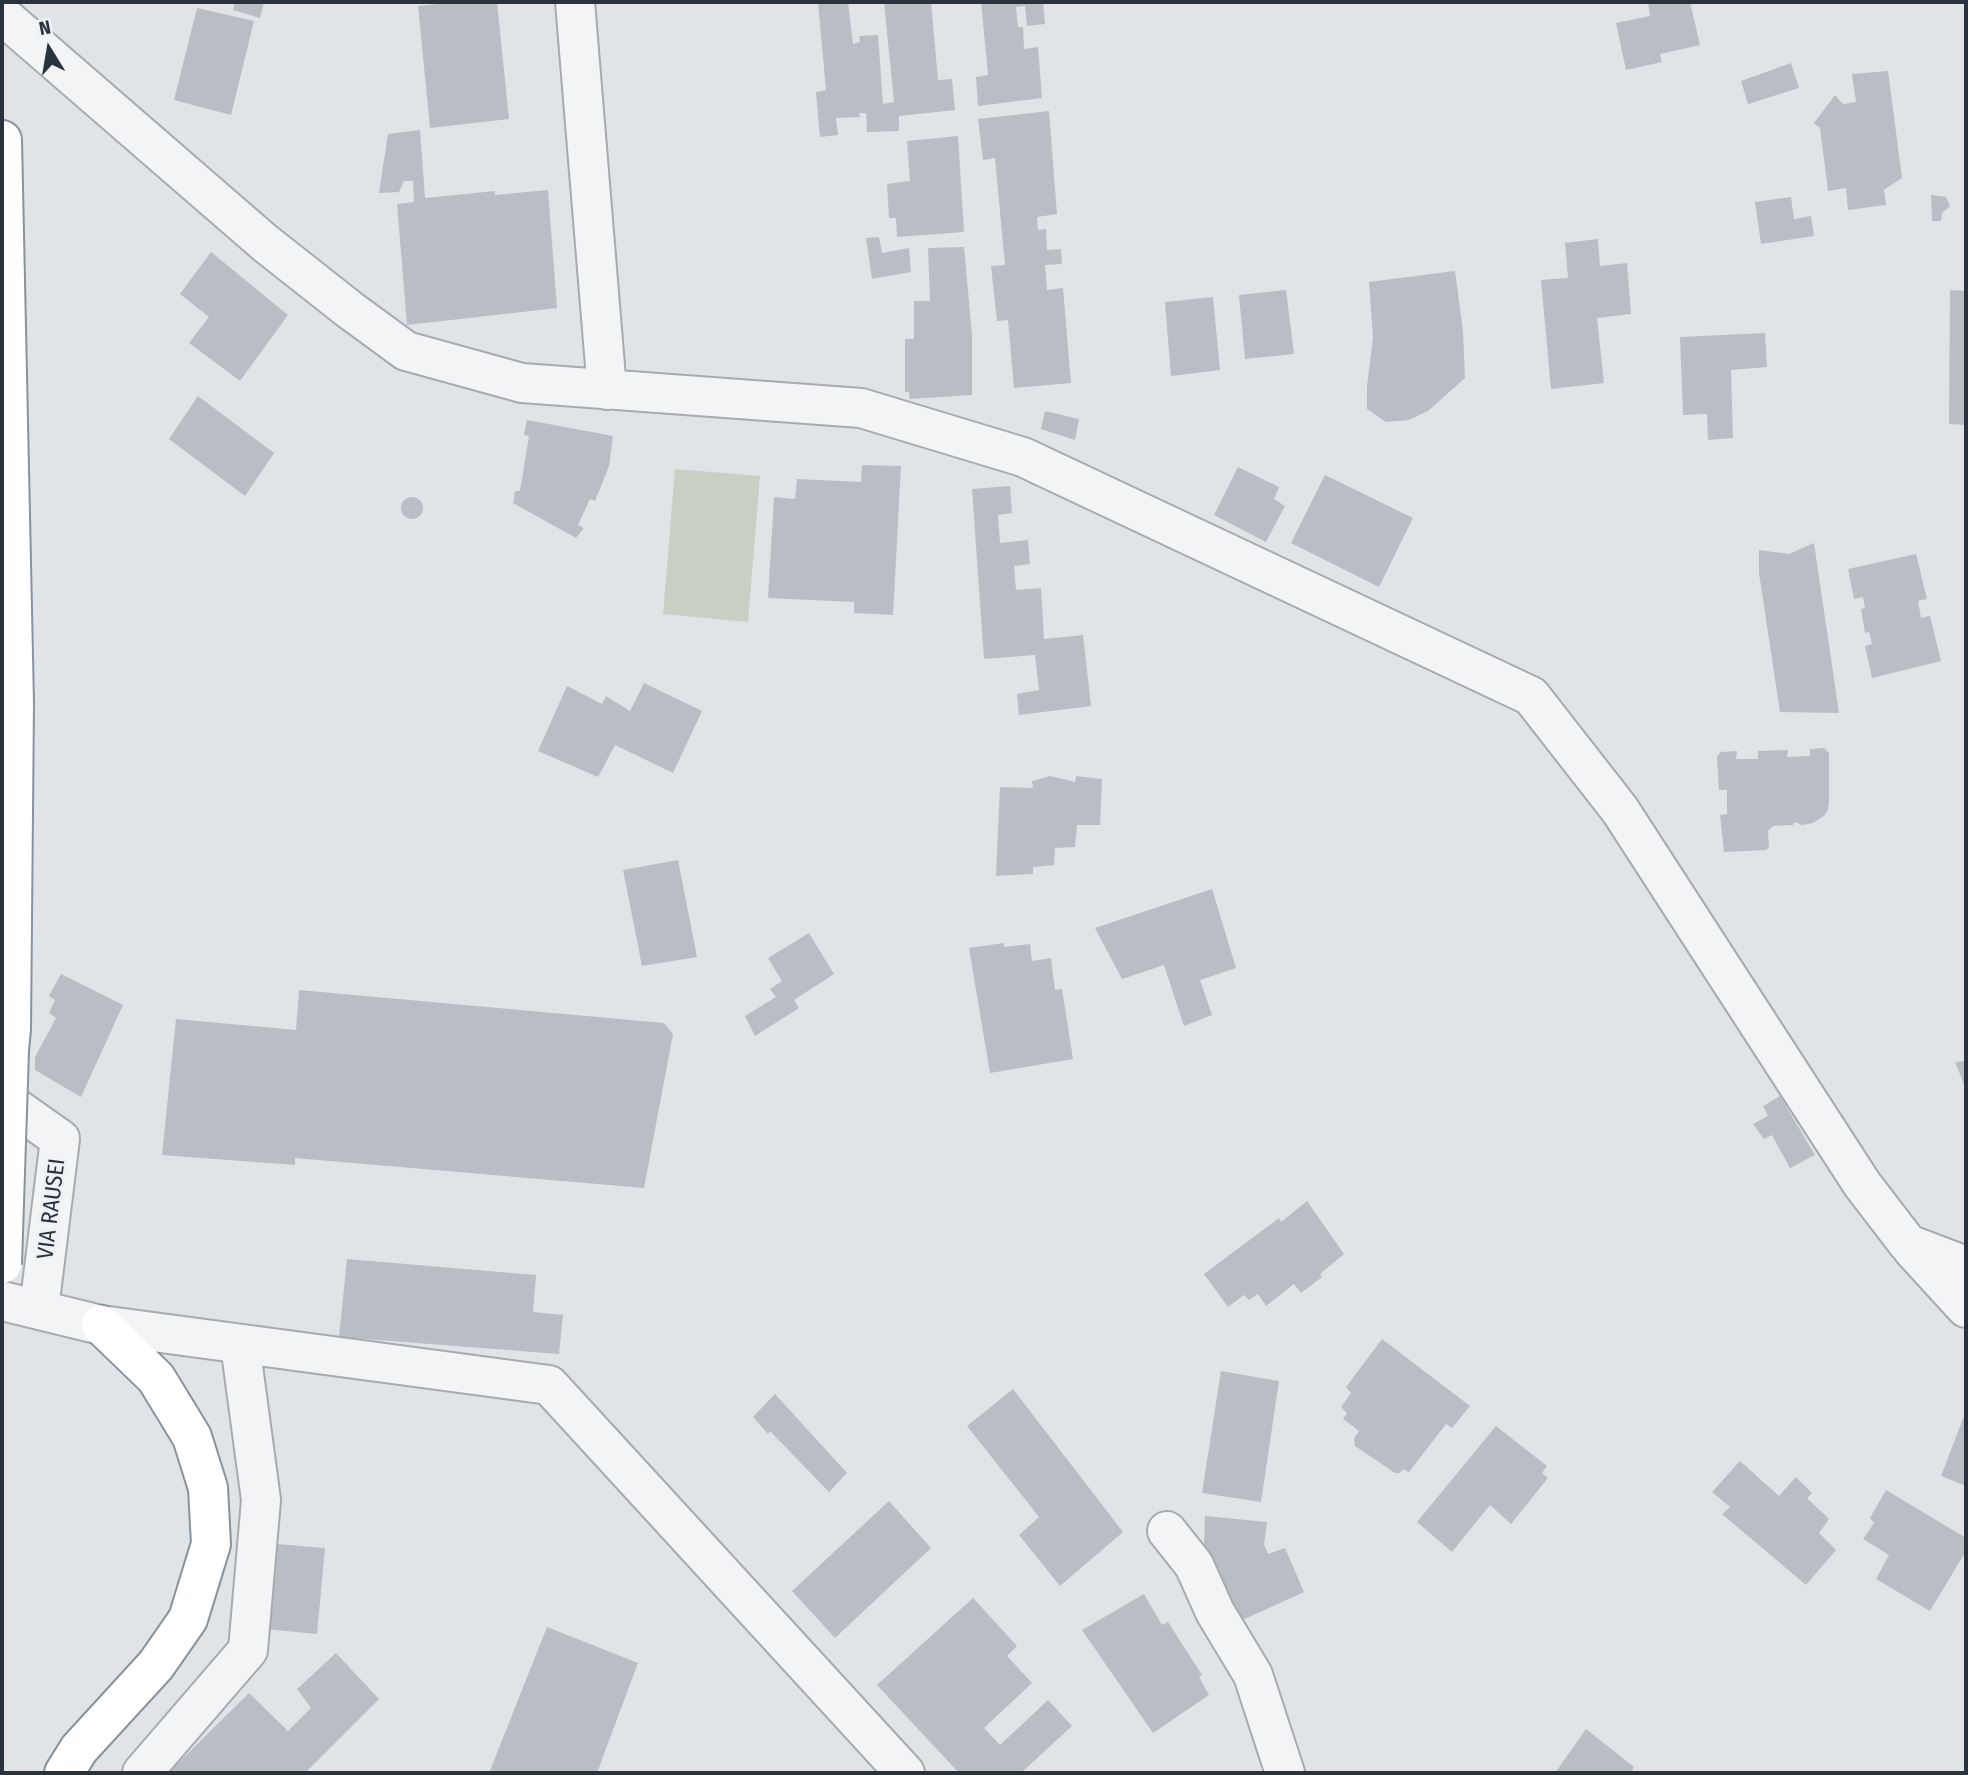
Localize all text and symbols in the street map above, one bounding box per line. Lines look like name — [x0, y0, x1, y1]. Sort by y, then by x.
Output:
north arrow — [14, 14, 84, 84]
text: N — [37, 16, 53, 40]
street label: VIA RAUSEI — [32, 1157, 72, 1261]

